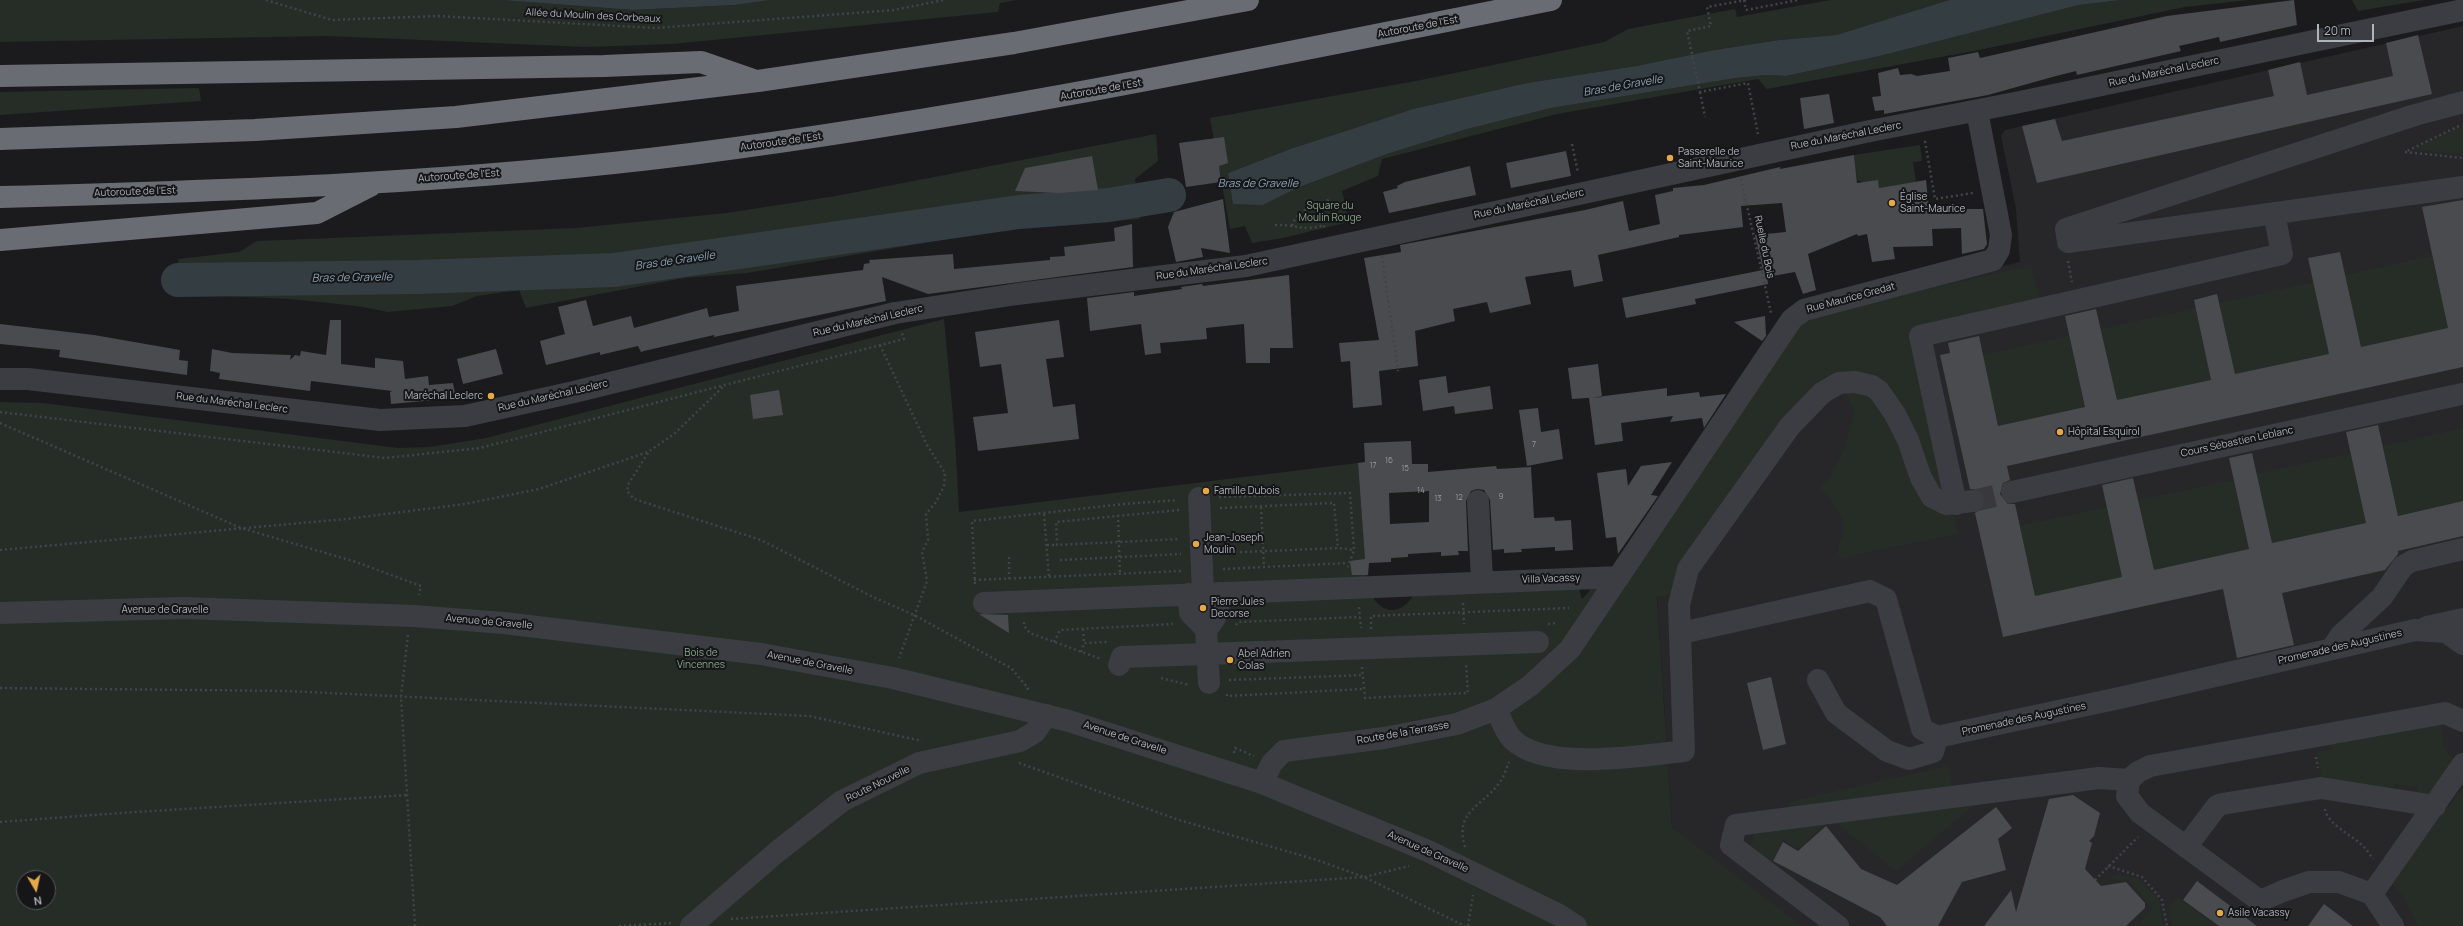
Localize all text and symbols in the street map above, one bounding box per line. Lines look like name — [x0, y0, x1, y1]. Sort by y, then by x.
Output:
street label: Allée du Moulin des Corbeaux — [525, 6, 661, 26]
street label: Autoroute de l’Est — [1377, 13, 1459, 41]
scale bar — [2319, 16, 2376, 42]
text: 20 m — [2324, 22, 2351, 39]
street label: Rue du Maréchal Leclerc — [2108, 54, 2220, 90]
water label: Bras de Gravelle — [1582, 73, 1664, 99]
street label: Autoroute de l’Est — [1060, 77, 1142, 103]
street label: Rue du Maréchal Leclerc — [1790, 119, 1902, 153]
street label: Autoroute de l’Est — [740, 130, 822, 154]
place label: Passerelle de Saint-Maurice — [1678, 146, 1743, 170]
marker: Passerelle de Saint-Maurice — [1665, 153, 1675, 163]
street label: Autoroute de l’Est — [418, 167, 500, 185]
water label: Bras de Gravelle — [1218, 177, 1298, 191]
street label: Autoroute de l’Est — [94, 185, 176, 199]
street label: Rue du Maréchal Leclerc — [1473, 186, 1585, 222]
place label: Église Saint-Maurice — [1900, 191, 1965, 214]
marker: Église Saint-Maurice — [1887, 198, 1897, 208]
park label: Square du Moulin Rouge — [1299, 200, 1361, 224]
street label: Ruelle du Bois — [1751, 214, 1777, 280]
water label: Bras de Gravelle — [634, 249, 716, 273]
street label: Rue du Maréchal Leclerc — [1156, 255, 1268, 283]
water label: Bras de Gravelle — [312, 271, 392, 285]
street label: Rue Maurice Gredat — [1805, 280, 1897, 316]
street label: Rue du Maréchal Leclerc — [812, 303, 924, 339]
street label: Rue du Maréchal Leclerc — [497, 378, 609, 414]
street label: Rue du Maréchal Leclerc — [176, 390, 288, 416]
place label: Maréchal Leclerc — [405, 390, 483, 402]
marker: Maréchal Leclerc — [486, 391, 496, 401]
street label: Cours Sébastien Leblanc — [2180, 424, 2294, 460]
place label: Hôpital Esquirol — [2068, 426, 2140, 438]
marker: Hôpital Esquirol — [2055, 427, 2065, 437]
house number: 7 — [1532, 440, 1536, 450]
house number: 16 — [1385, 456, 1393, 466]
house number: 17 — [1369, 461, 1377, 471]
house number: 15 — [1401, 464, 1409, 474]
place label: Famille Dubois — [1214, 485, 1280, 497]
marker: Famille Dubois — [1201, 486, 1211, 496]
house number: 14 — [1417, 486, 1425, 496]
house number: 9 — [1499, 492, 1503, 502]
house number: 12 — [1455, 493, 1463, 503]
house number: 13 — [1434, 494, 1442, 504]
place label: Jean-Joseph Moulin — [1204, 532, 1263, 556]
marker: Jean-Joseph Moulin — [1191, 539, 1201, 549]
street label: Villa Vacassy — [1522, 572, 1580, 586]
place label: Pierre Jules Decorse — [1211, 596, 1264, 620]
marker: Pierre Jules Decorse — [1198, 603, 1208, 613]
street label: Avenue de Gravelle — [121, 604, 209, 616]
street label: Avenue de Gravelle — [445, 612, 533, 632]
street label: Promenade des Augustines — [2277, 627, 2403, 667]
park label: Bois de Vincennes — [677, 647, 725, 670]
place label: Abel Adrien Colas — [1238, 648, 1290, 672]
street label: Avenue de Gravelle — [766, 649, 854, 677]
marker: Abel Adrien Colas — [1225, 655, 1235, 665]
street label: Promenade des Augustines — [1961, 700, 2087, 738]
street label: Avenue de Gravelle — [1082, 719, 1168, 757]
street label: Route de la Terrasse — [1356, 719, 1450, 747]
street label: Route Nouvelle — [844, 763, 912, 805]
street label: Avenue de Gravelle — [1386, 829, 1470, 875]
north arrow — [16, 870, 56, 910]
text: N — [33, 893, 43, 909]
place label: Asile Vacassy — [2228, 907, 2290, 919]
marker: Asile Vacassy — [2215, 908, 2225, 918]

